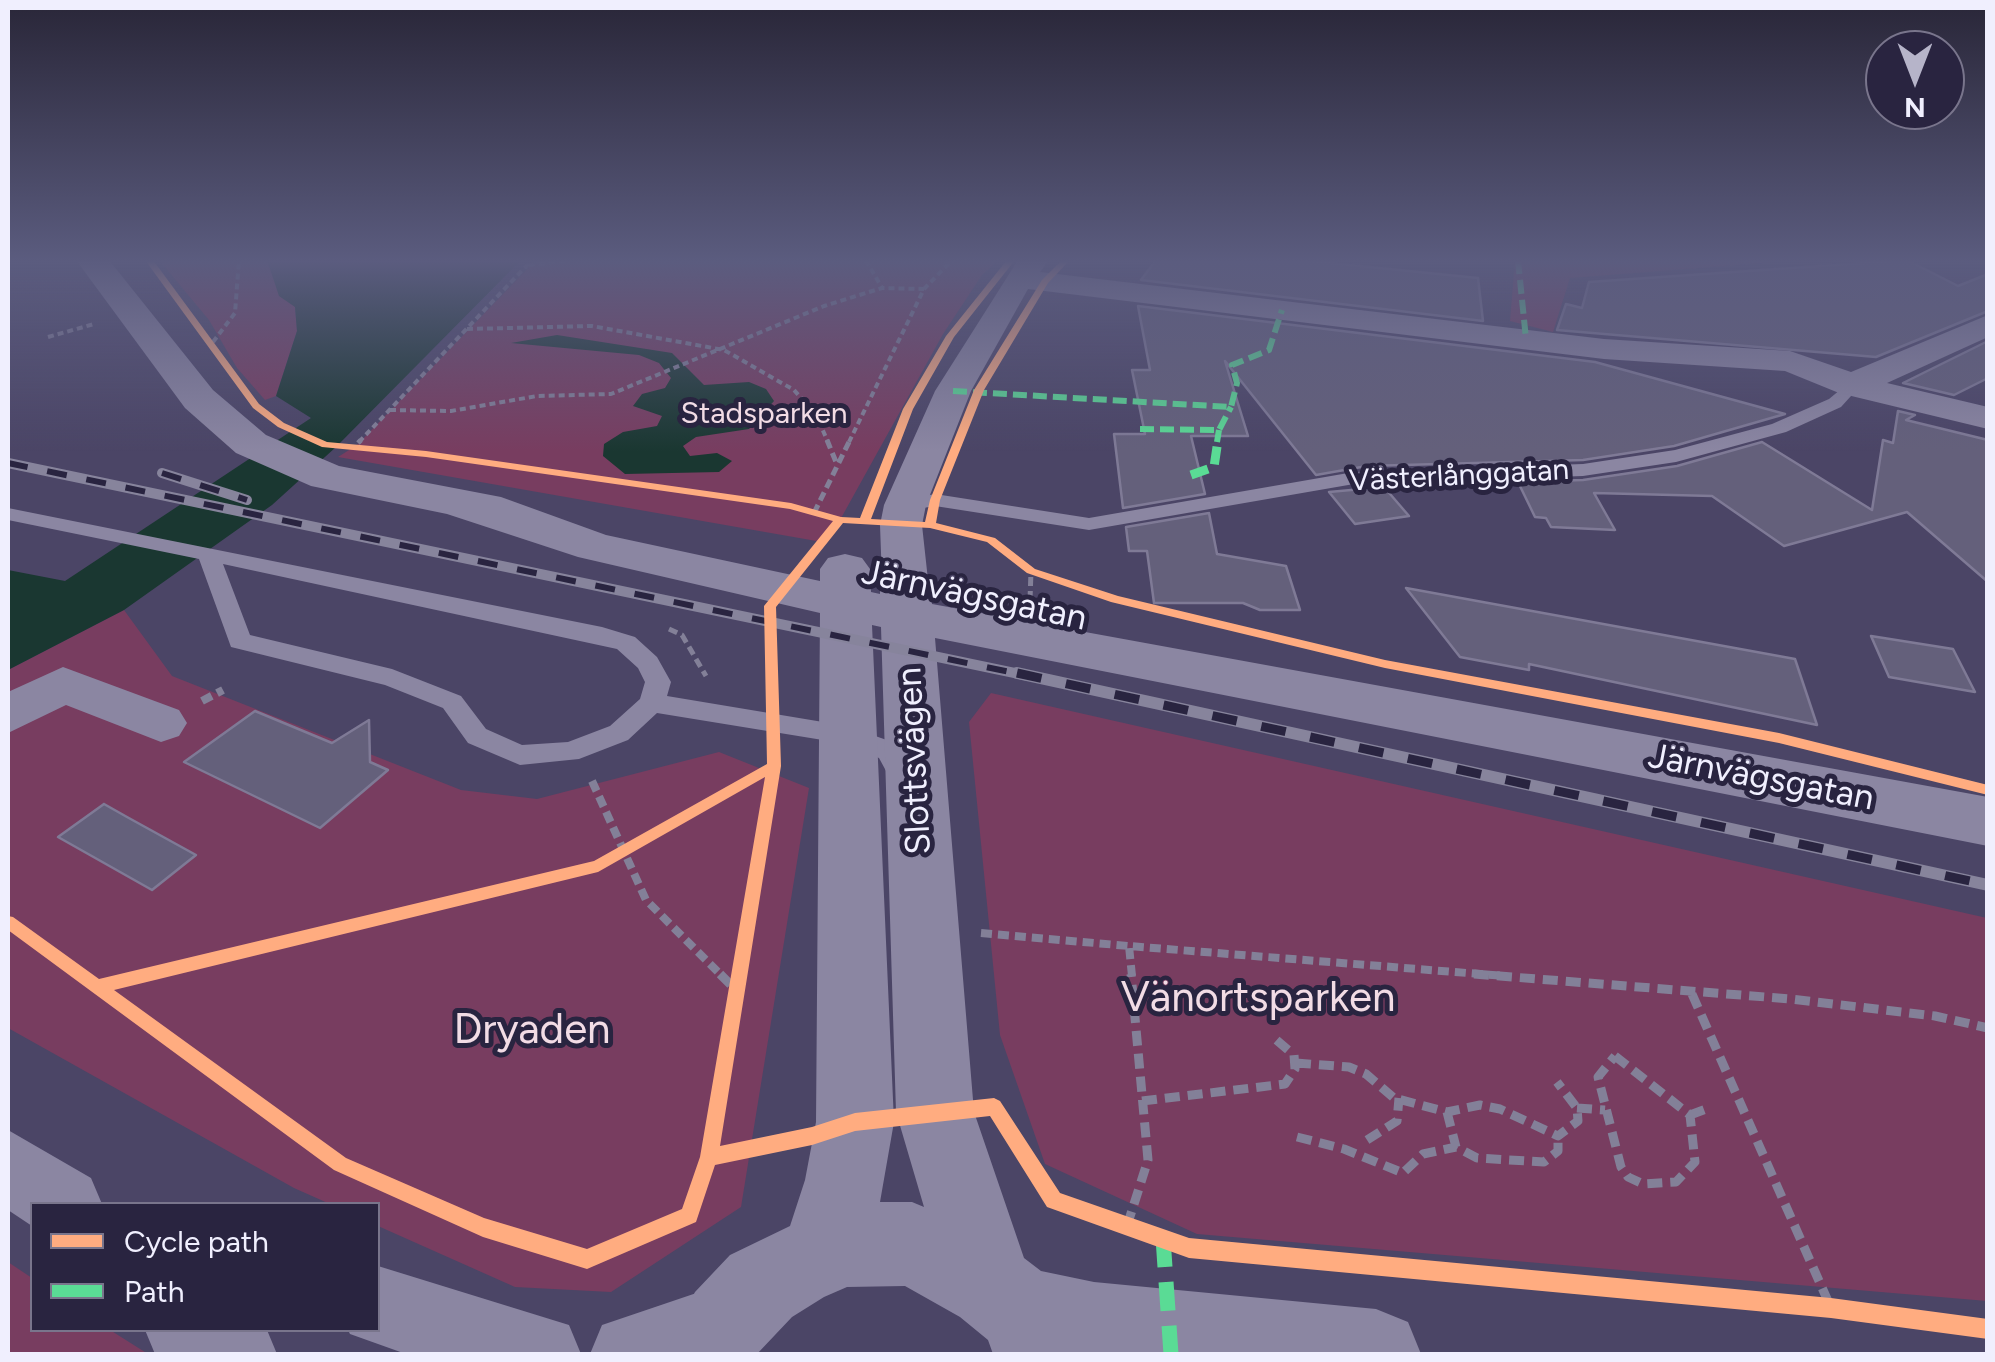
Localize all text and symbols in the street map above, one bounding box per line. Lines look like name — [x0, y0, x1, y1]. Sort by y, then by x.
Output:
north arrow — [1865, 30, 1965, 130]
text: N — [1904, 91, 1926, 125]
park label: Stadsparken — [680, 396, 848, 432]
street label: Västerlånggatan — [1348, 452, 1570, 500]
street label: Järnvägsgatan — [858, 552, 1090, 640]
street label: Slottsvägen — [889, 666, 941, 856]
street label: Järnvägsgatan — [1645, 736, 1877, 820]
park label: Vänortsparken — [1121, 974, 1395, 1024]
park label: Dryaden — [453, 1006, 611, 1056]
legend — [30, 1202, 380, 1332]
text: Cycle path — [124, 1223, 269, 1260]
text: Path — [124, 1273, 184, 1310]

